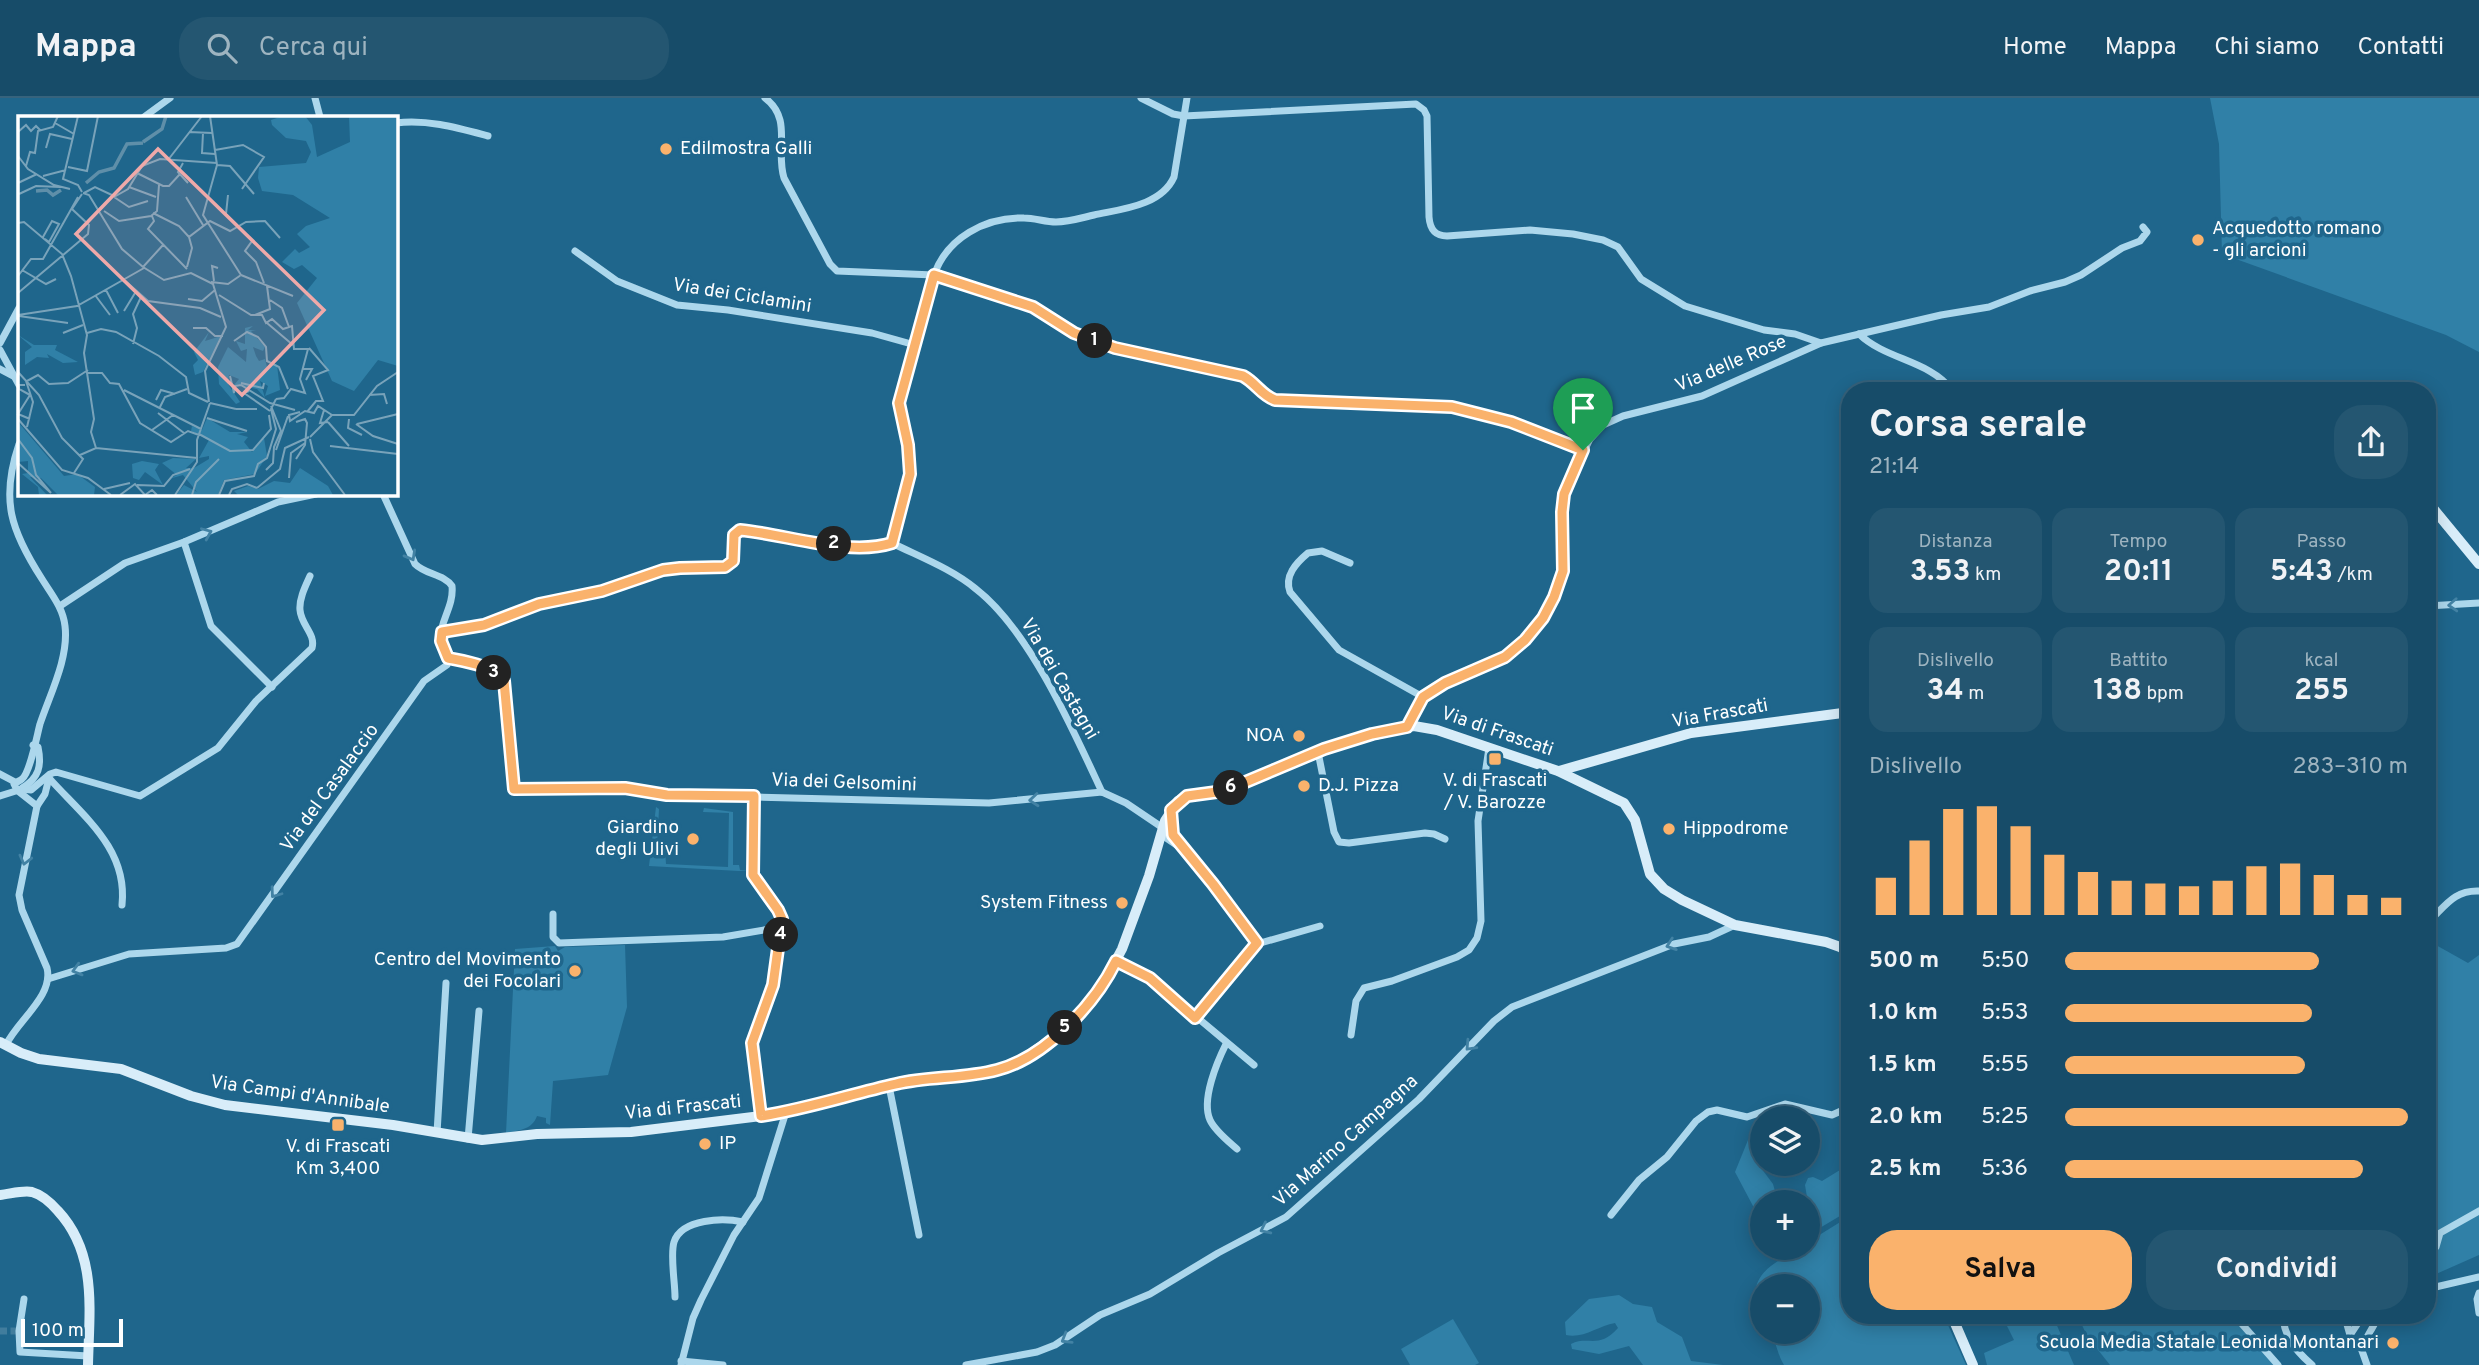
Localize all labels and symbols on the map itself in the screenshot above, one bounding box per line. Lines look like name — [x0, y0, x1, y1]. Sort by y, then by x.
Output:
inset map — [18, 116, 397, 495]
place label: Edilmostra Galli — [680, 137, 812, 161]
marker: Edilmostra Galli — [658, 141, 674, 157]
place label: Acquedotto romano - gli arcioni — [2212, 217, 2382, 263]
marker: Acquedotto romano - gli arcioni — [2190, 232, 2206, 248]
street label: Via dei Ciclamini — [671, 273, 813, 319]
pin: 1 — [1078, 324, 1112, 358]
street label: Via delle Rose — [1672, 330, 1790, 398]
pin — [1553, 378, 1613, 450]
pin: 2 — [816, 526, 852, 562]
one-way arrow — [199, 527, 212, 541]
one-way arrow — [403, 548, 416, 561]
one-way arrow — [2447, 597, 2458, 612]
street label: Via dei Castagni — [1014, 614, 1104, 744]
pin: 3 — [476, 656, 512, 690]
street label: Via Frascati — [1670, 694, 1770, 734]
street label: Via di Frascati — [1438, 702, 1556, 762]
street label: Via del Casalaccio — [275, 719, 385, 857]
place label: NOA — [1246, 724, 1285, 748]
marker: NOA — [1291, 728, 1307, 744]
marker: V. di Frascati / V. Barozze — [1487, 751, 1503, 767]
street label: Via dei Gelsomini — [771, 768, 917, 798]
place label: V. di Frascati / V. Barozze — [1443, 769, 1547, 815]
pin: 6 — [1214, 770, 1248, 806]
place label: D.J. Pizza — [1318, 774, 1399, 798]
marker: D.J. Pizza — [1296, 778, 1312, 794]
one-way arrow — [1028, 792, 1039, 807]
place label: Giardino degli Ulivi — [595, 816, 679, 862]
place label: Hippodrome — [1683, 817, 1788, 841]
marker: Hippodrome — [1661, 821, 1677, 837]
marker: Giardino degli Ulivi — [685, 831, 701, 847]
one-way arrow — [18, 854, 33, 866]
one-way arrow — [271, 885, 283, 898]
place label: System Fitness — [980, 891, 1108, 915]
marker: System Fitness — [1114, 895, 1130, 911]
pin: 4 — [764, 918, 798, 952]
one-way arrow — [1665, 937, 1677, 951]
place label: Centro del Movimento dei Focolari — [374, 948, 561, 994]
one-way arrow — [71, 962, 83, 977]
marker: Centro del Movimento dei Focolari — [567, 963, 583, 979]
pin: 5 — [1048, 1010, 1082, 1046]
one-way arrow — [1466, 1038, 1479, 1051]
street label: Via Marino Campagna — [1269, 1070, 1423, 1212]
street label: Via Campi d'Annibale — [209, 1071, 391, 1119]
street label: Via di Frascati — [623, 1090, 743, 1126]
marker: V. di Frascati Km 3,400 — [330, 1117, 346, 1133]
place label: IP — [719, 1132, 736, 1156]
place label: V. di Frascati Km 3,400 — [286, 1135, 390, 1181]
marker: IP — [697, 1136, 713, 1152]
one-way arrow — [1260, 1221, 1272, 1235]
scale bar — [21, 1316, 122, 1348]
one-way arrow — [1061, 1331, 1074, 1344]
place label: Scuola Media Statale Leonida Montanari — [2039, 1331, 2379, 1355]
marker: Scuola Media Statale Leonida Montanari — [2385, 1335, 2401, 1351]

